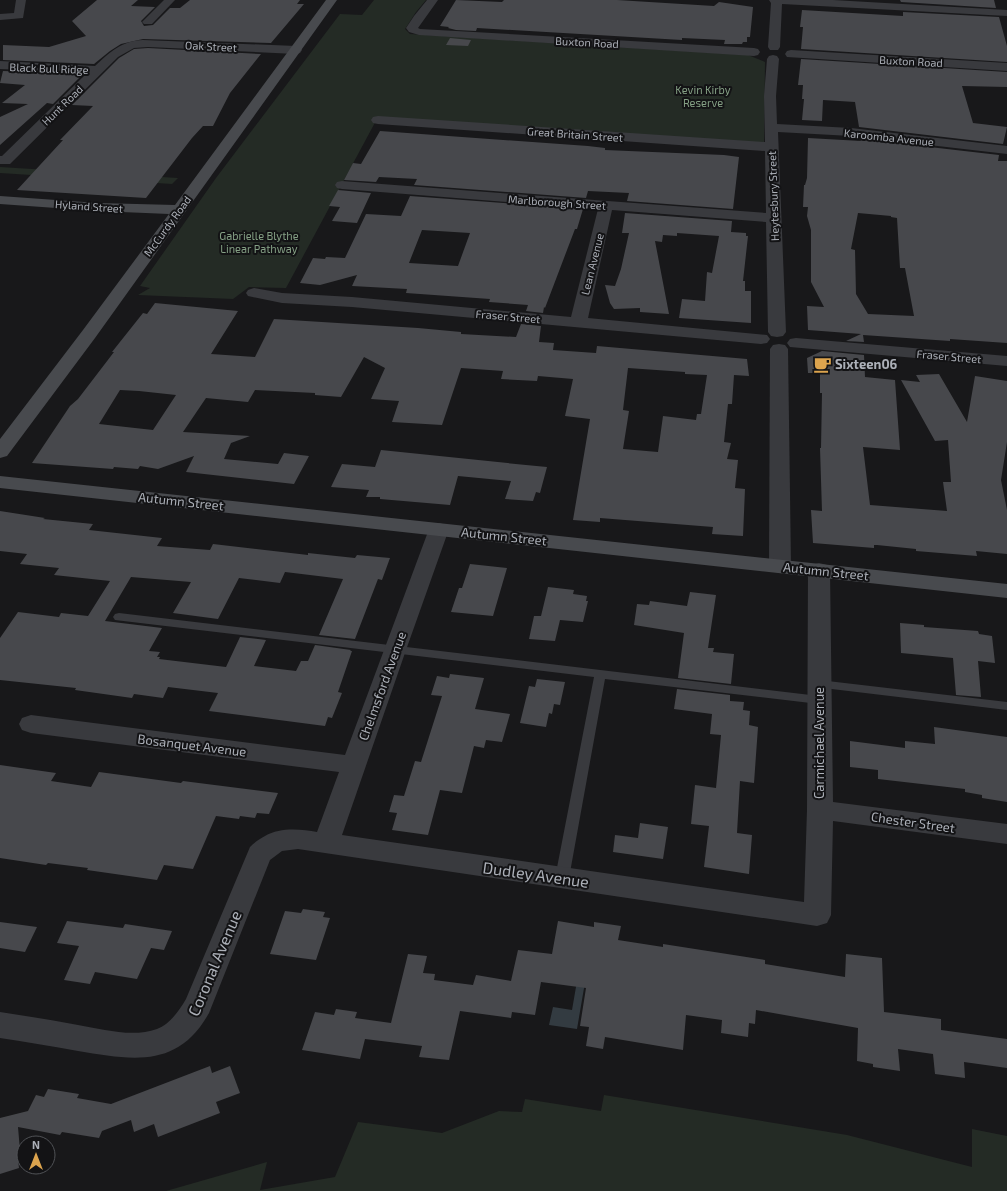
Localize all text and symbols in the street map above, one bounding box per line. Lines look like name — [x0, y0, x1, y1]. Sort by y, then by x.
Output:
street label: Buxton Road — [555, 34, 619, 50]
street label: Oak Street — [185, 38, 237, 54]
street label: Buxton Road — [879, 53, 943, 69]
street label: Black Bull Ridge — [9, 60, 89, 76]
street label: Hunt Road — [39, 82, 85, 128]
park label: Kevin Kirby Reserve — [675, 83, 731, 109]
street label: Great Britain Street — [527, 124, 623, 144]
street label: Karoomba Avenue — [843, 126, 935, 148]
street label: Heytesbury Street — [765, 151, 781, 241]
street label: Marlborough Street — [508, 192, 606, 212]
street label: McCurdy Road — [141, 193, 193, 259]
street label: Hyland Street — [55, 197, 123, 215]
park label: Gabrielle Blythe Linear Pathway — [219, 229, 299, 255]
street label: Lean Avenue — [578, 232, 606, 296]
street label: Fraser Street — [475, 307, 541, 325]
street label: Fraser Street — [916, 347, 982, 365]
cafe icon: Sixteen06 — [812, 354, 832, 374]
place label: Sixteen06 — [835, 356, 898, 372]
street label: Autumn Street — [137, 489, 225, 513]
street label: Autumn Street — [460, 524, 548, 548]
street label: Autumn Street — [782, 559, 870, 583]
street label: Chelmsford Avenue — [355, 629, 409, 743]
street label: Carmichael Avenue — [811, 687, 827, 799]
street label: Bosanquet Avenue — [137, 730, 247, 760]
street label: Chester Street — [870, 808, 956, 836]
street label: Dudley Avenue — [482, 857, 590, 891]
street label: Coronal Avenue — [183, 907, 245, 1019]
north arrow — [16, 1135, 56, 1175]
text: N — [32, 1138, 40, 1151]

